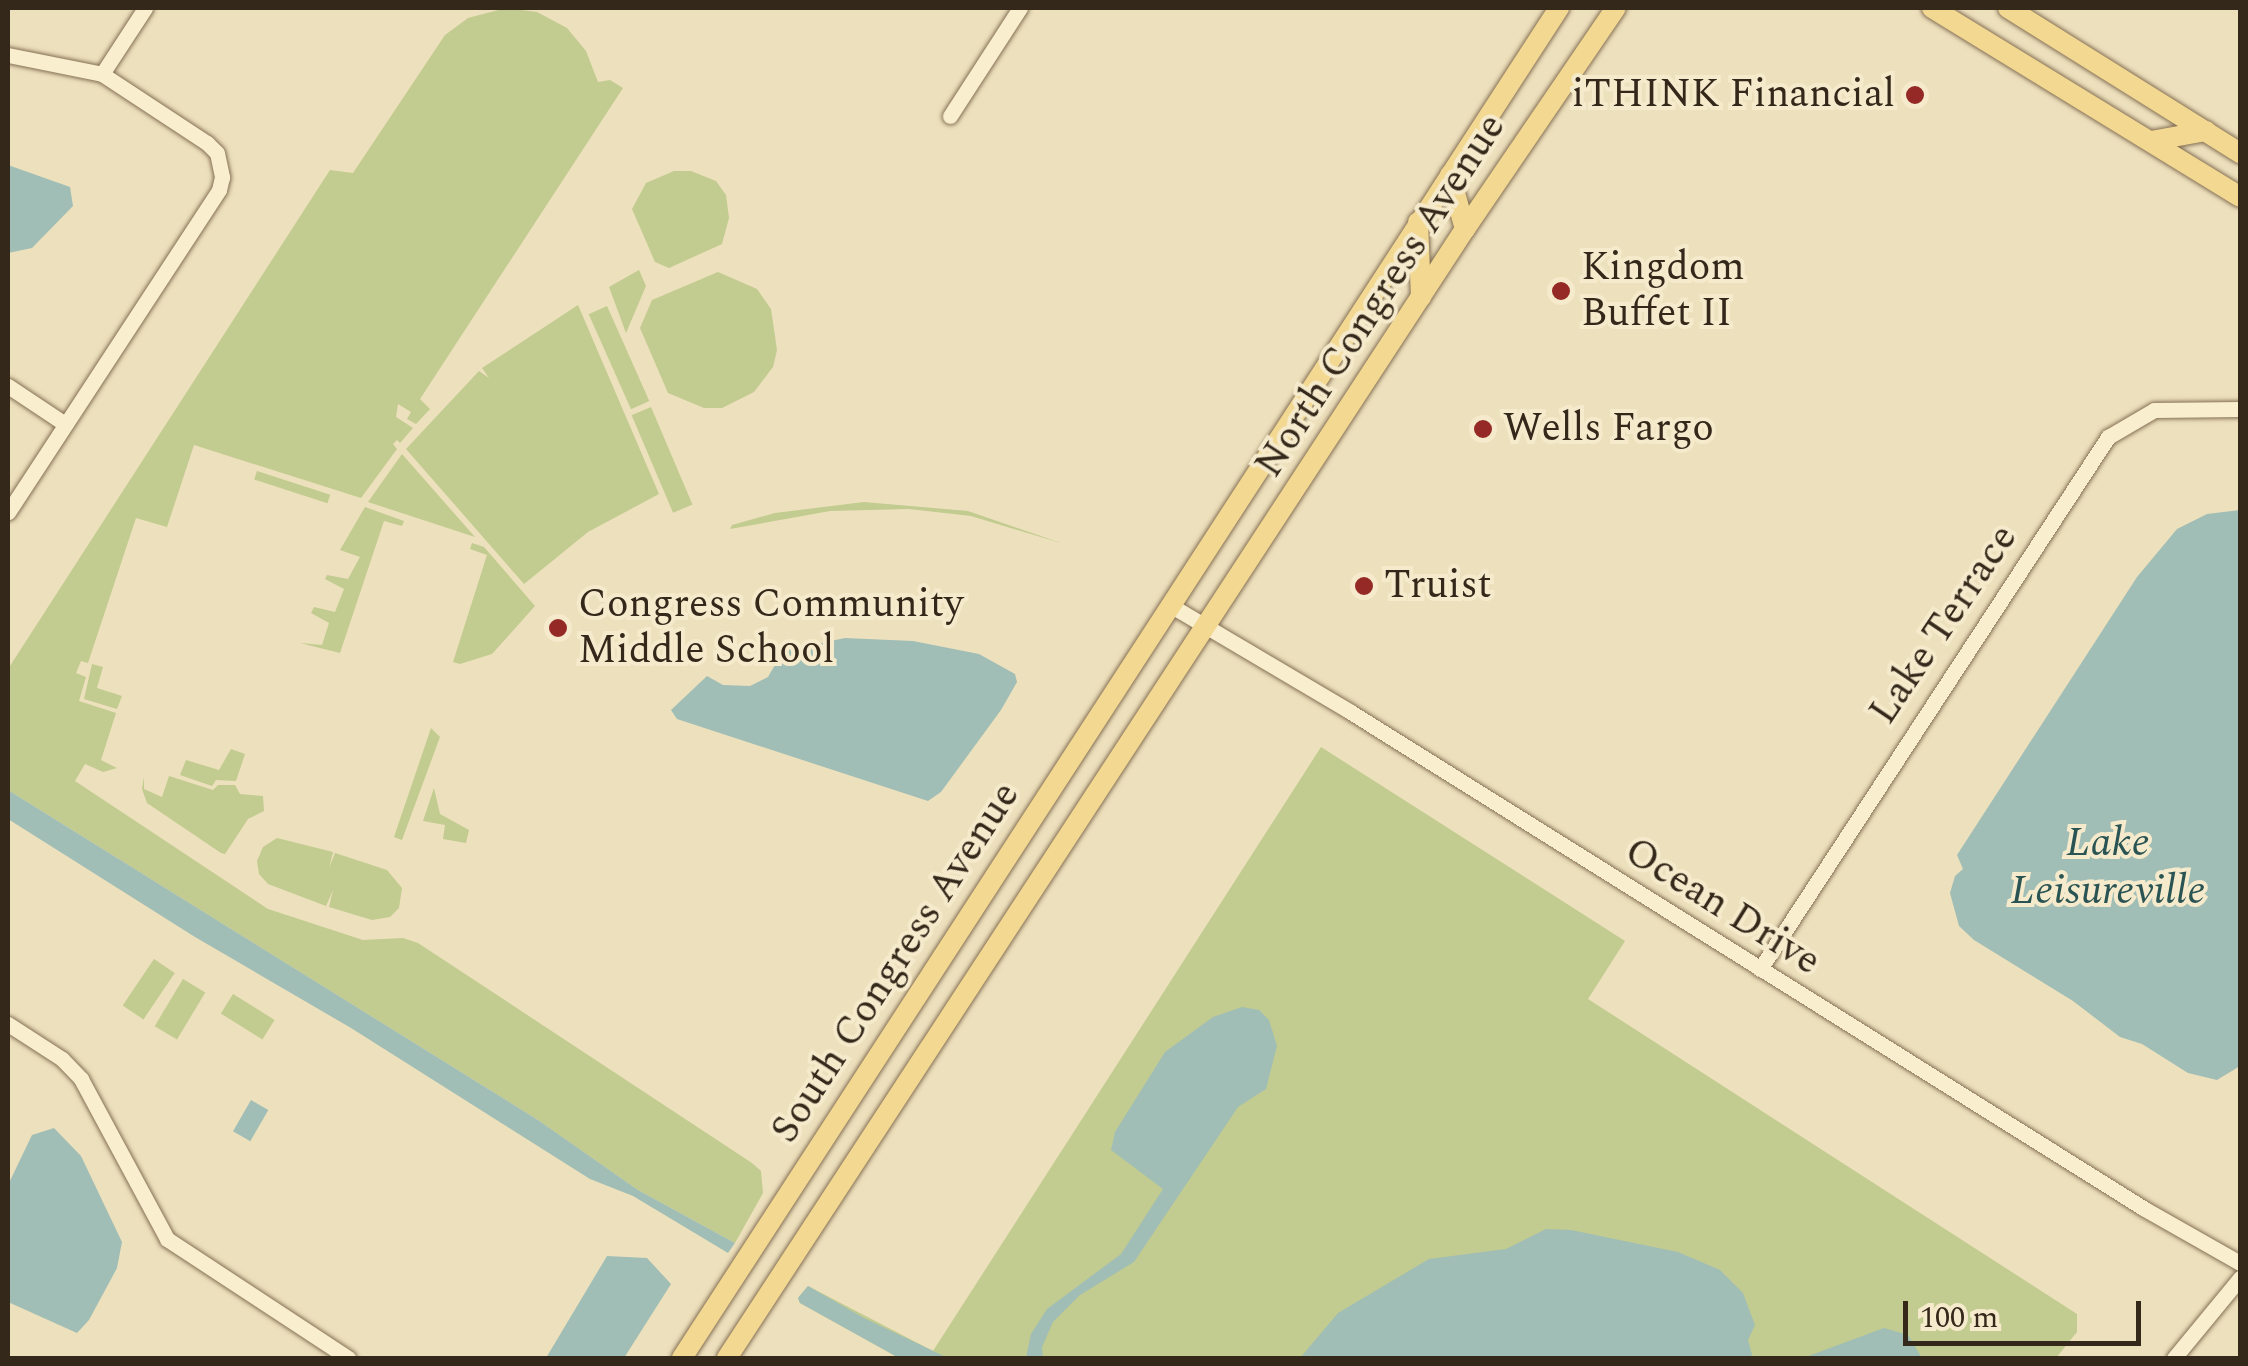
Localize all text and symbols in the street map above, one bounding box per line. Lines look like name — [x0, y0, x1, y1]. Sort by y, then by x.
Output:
place label: iTHINK Financial — [1572, 71, 1895, 119]
marker: iTHINK Financial — [1904, 84, 1926, 106]
street label: North Congress Avenue — [1246, 105, 1516, 487]
place label: Kingdom Buffet II — [1581, 244, 1745, 338]
marker: Kingdom Buffet II — [1550, 280, 1572, 302]
place label: Wells Fargo — [1503, 405, 1714, 453]
marker: Wells Fargo — [1472, 418, 1494, 440]
street label: Lake Terrace — [1860, 516, 2028, 734]
place label: Truist — [1384, 562, 1492, 610]
marker: Truist — [1353, 575, 1375, 597]
place label: Congress Community Middle School — [578, 581, 963, 675]
marker: Congress Community Middle School — [547, 617, 569, 639]
street label: South Congress Avenue — [761, 774, 1031, 1152]
water label: Lake Leisureville — [2010, 818, 2206, 916]
street label: Ocean Drive — [1615, 828, 1829, 986]
scale bar — [1908, 1281, 2146, 1343]
text: 100 m — [1920, 1295, 1998, 1341]

